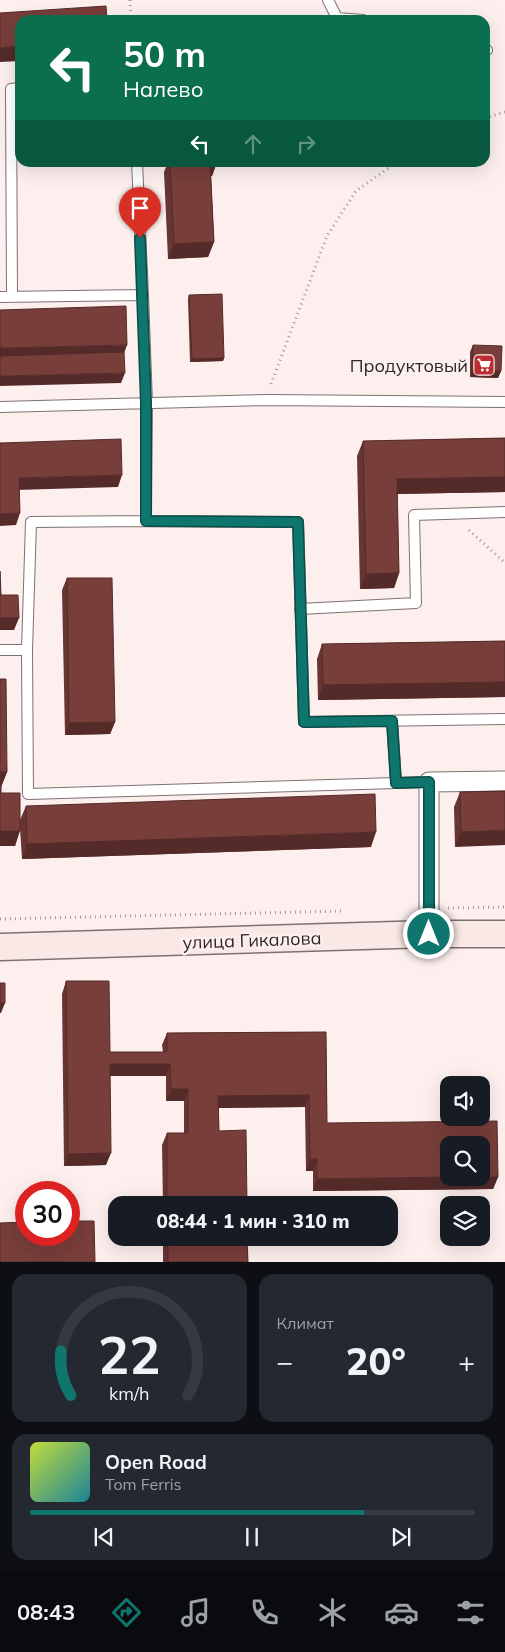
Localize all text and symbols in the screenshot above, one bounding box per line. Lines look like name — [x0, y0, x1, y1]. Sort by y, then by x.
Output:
text: 50 m — [123, 32, 206, 76]
icon: left — [40, 35, 105, 100]
text: Налево — [123, 75, 203, 103]
icon: left — [186, 130, 214, 158]
icon: ahead — [239, 130, 267, 158]
icon: right — [292, 130, 320, 158]
pin — [119, 187, 161, 238]
icon: arrive — [126, 194, 154, 222]
supermarket icon: Продуктовый — [472, 353, 496, 377]
place label: Продуктовый — [350, 354, 468, 377]
position arrow — [402, 907, 454, 959]
street label: улица Гикалова — [182, 926, 322, 954]
map controls — [440, 1076, 490, 1246]
button: sound — [440, 1076, 490, 1126]
button: search — [440, 1136, 490, 1186]
speed limit sign: 30 — [15, 1181, 80, 1246]
button: layers — [440, 1196, 490, 1246]
text: 08:44 · 1 мин · 310 m — [156, 1209, 350, 1233]
text: Климат — [277, 1313, 334, 1333]
text: 22 — [98, 1322, 160, 1387]
text: 20° — [346, 1337, 406, 1385]
text: − — [277, 1344, 293, 1379]
text: + — [458, 1344, 475, 1379]
text: km/h — [109, 1382, 149, 1404]
text: Open Road — [105, 1450, 207, 1474]
text: Tom Ferris — [105, 1474, 182, 1494]
icon: previous — [90, 1523, 118, 1551]
icon: pause — [238, 1523, 266, 1551]
icon: next — [387, 1523, 415, 1551]
icon: directions — [109, 1595, 144, 1630]
icon: music — [178, 1595, 213, 1630]
icon: phone — [247, 1595, 282, 1630]
icon: climate — [315, 1595, 350, 1630]
icon: car — [384, 1595, 419, 1630]
icon: filters — [453, 1595, 488, 1630]
text: 08:43 — [17, 1598, 75, 1626]

